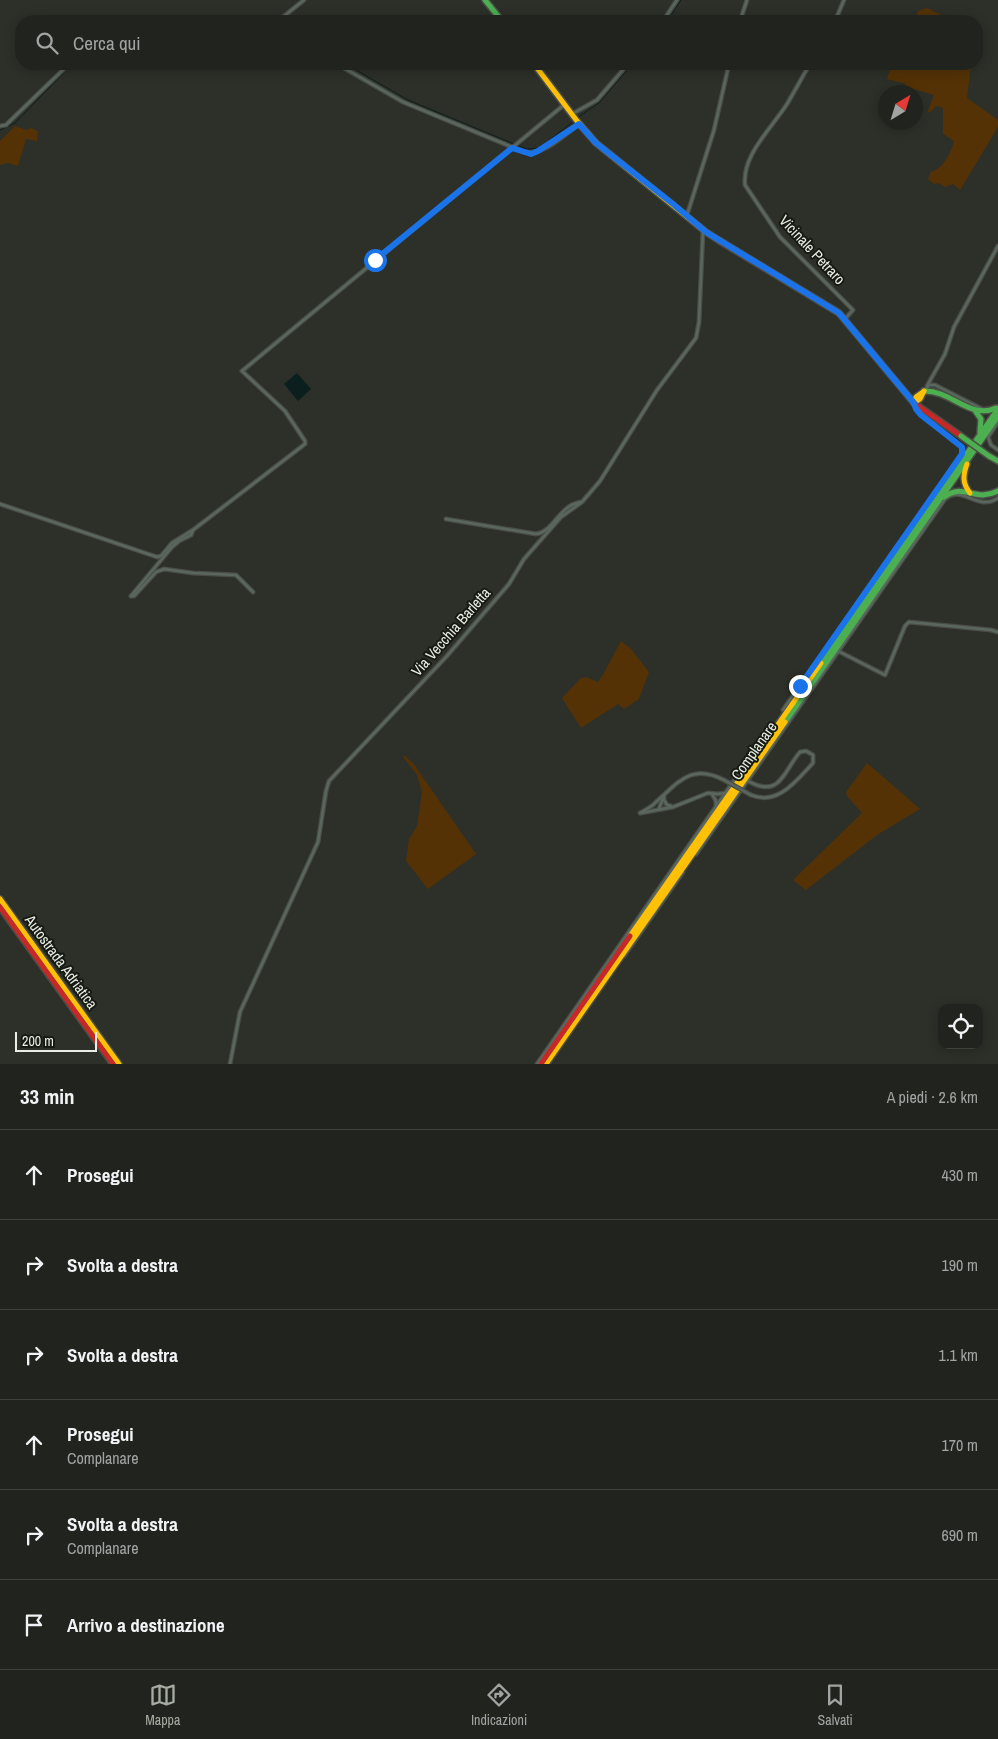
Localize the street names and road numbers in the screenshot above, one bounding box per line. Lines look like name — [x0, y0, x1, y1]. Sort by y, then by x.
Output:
street label: Vicinale Petraro — [775, 210, 850, 289]
street label: Via Vecchia Barletta — [406, 583, 495, 681]
street label: Complanare — [726, 717, 781, 784]
street label: Autostrada Adriatica — [20, 910, 103, 1013]

